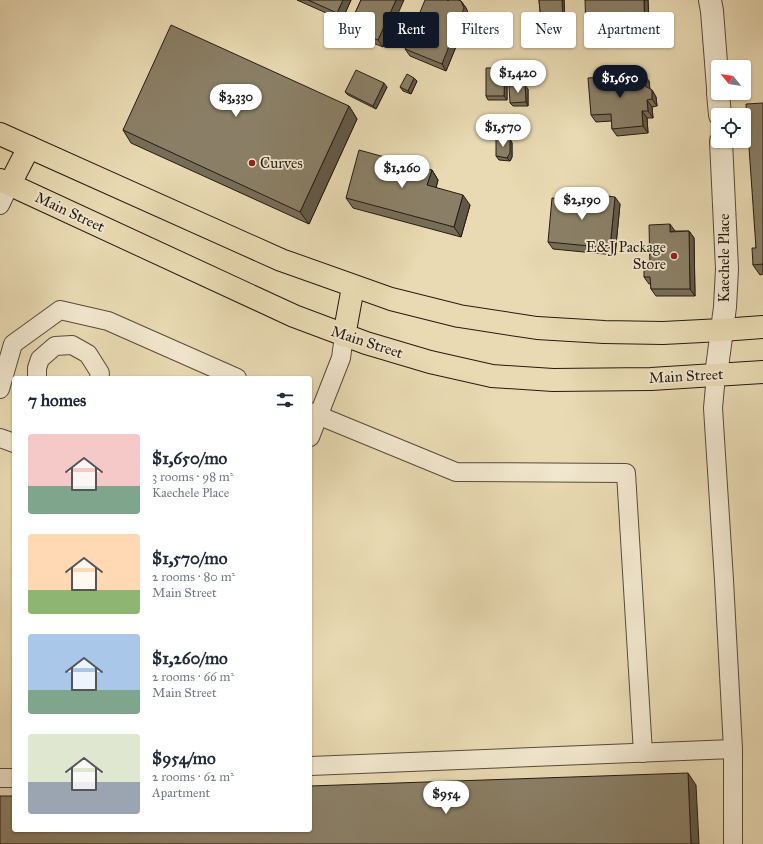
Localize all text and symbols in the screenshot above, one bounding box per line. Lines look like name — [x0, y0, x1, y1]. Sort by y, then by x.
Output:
chip: Buy — [324, 12, 375, 48]
chip: Rent — [383, 12, 439, 48]
chip: Filters — [447, 12, 513, 48]
chip: New — [521, 12, 576, 48]
chip: Apartment — [584, 12, 674, 48]
pin: $1,420 — [485, 60, 551, 94]
north arrow — [711, 60, 751, 100]
map controls — [711, 60, 751, 148]
text: $1,420 — [499, 65, 537, 81]
pin: $1,650 — [587, 65, 653, 99]
text: $1,650 — [602, 70, 638, 86]
pin: $3,330 — [203, 84, 269, 118]
text: $3,330 — [219, 89, 253, 105]
button: locate — [711, 108, 751, 148]
pin: $1,570 — [470, 114, 536, 148]
text: $1,570 — [485, 119, 521, 135]
place label: Curves — [260, 154, 303, 172]
pin: $1,260 — [369, 155, 435, 189]
marker: Curves — [247, 158, 257, 168]
text: $1,260 — [384, 160, 420, 176]
pin: $2,190 — [549, 187, 615, 221]
street label: Main Street — [32, 188, 108, 236]
text: $2,190 — [563, 192, 601, 208]
street label: Kaechele Place — [715, 213, 733, 303]
place label: E&J Package Store — [586, 238, 666, 273]
marker: E&J Package Store — [669, 251, 679, 261]
street label: Main Street — [329, 322, 406, 362]
street label: Main Street — [648, 365, 724, 387]
icon: filters — [274, 389, 296, 411]
text: 7 homes — [28, 390, 86, 411]
text: $1,650/mo — [152, 448, 227, 469]
icon: home — [60, 450, 108, 498]
text: 3 rooms · 98 m² — [152, 469, 234, 485]
text: Kaechele Place — [152, 485, 229, 501]
text: $1,570/mo — [152, 548, 227, 569]
icon: home — [60, 550, 108, 598]
text: 2 rooms · 80 m² — [152, 569, 235, 585]
text: Main Street — [152, 585, 217, 601]
text: $1,260/mo — [152, 648, 228, 669]
icon: home — [60, 650, 108, 698]
text: 2 rooms · 66 m² — [152, 669, 234, 685]
text: Main Street — [152, 685, 217, 701]
text: $954/mo — [152, 748, 216, 769]
icon: home — [60, 750, 108, 798]
text: 2 rooms · 62 m² — [152, 769, 234, 785]
pin: $954 — [422, 781, 470, 815]
text: Apartment — [152, 785, 210, 801]
text: $954 — [432, 786, 460, 802]

